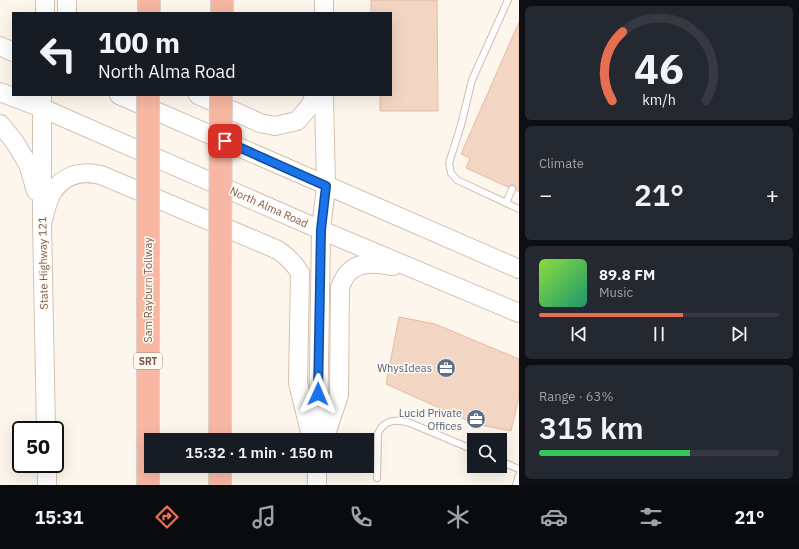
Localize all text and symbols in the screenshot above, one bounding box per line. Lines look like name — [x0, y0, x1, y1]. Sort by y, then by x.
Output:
text: 100 m — [98, 24, 180, 61]
icon: left — [32, 28, 84, 80]
text: 46 — [634, 41, 684, 95]
text: North Alma Road — [98, 60, 236, 83]
text: km/h — [642, 89, 676, 108]
pin — [208, 124, 242, 158]
icon: arrive — [214, 130, 236, 152]
text: Climate — [539, 155, 584, 172]
text: 21° — [634, 175, 684, 214]
text: − — [539, 180, 552, 209]
text: + — [766, 180, 779, 209]
street label: North Alma Road — [228, 183, 310, 231]
street label: State Highway 121 — [35, 216, 51, 310]
street label: Sam Rayburn Tollway — [141, 237, 155, 343]
text: 89.8 FM — [599, 265, 655, 284]
text: Music — [599, 284, 633, 301]
icon: previous — [568, 323, 590, 345]
icon: pause — [648, 323, 670, 345]
icon: next — [728, 323, 750, 345]
road number: SRT — [134, 353, 162, 369]
office icon: WhysIdeas — [435, 357, 457, 379]
place label: WhysIdeas — [377, 361, 432, 375]
position arrow — [297, 373, 339, 415]
text: Range · 63% — [539, 388, 613, 405]
place label: Lucid Private Offices — [399, 406, 462, 433]
office icon: Lucid Private Offices — [465, 408, 487, 430]
text: 315 km — [539, 408, 644, 447]
speed limit sign: 50 — [12, 421, 64, 473]
map controls — [467, 433, 507, 473]
button: search — [467, 433, 507, 473]
text: 15:32 · 1 min · 150 m — [185, 443, 333, 462]
icon: directions — [153, 503, 181, 531]
icon: music — [250, 503, 278, 531]
icon: phone — [347, 503, 375, 531]
icon: climate — [444, 503, 472, 531]
icon: car — [540, 503, 568, 531]
icon: filters — [637, 503, 665, 531]
text: 15:31 — [34, 506, 84, 529]
text: 21° — [734, 506, 764, 529]

